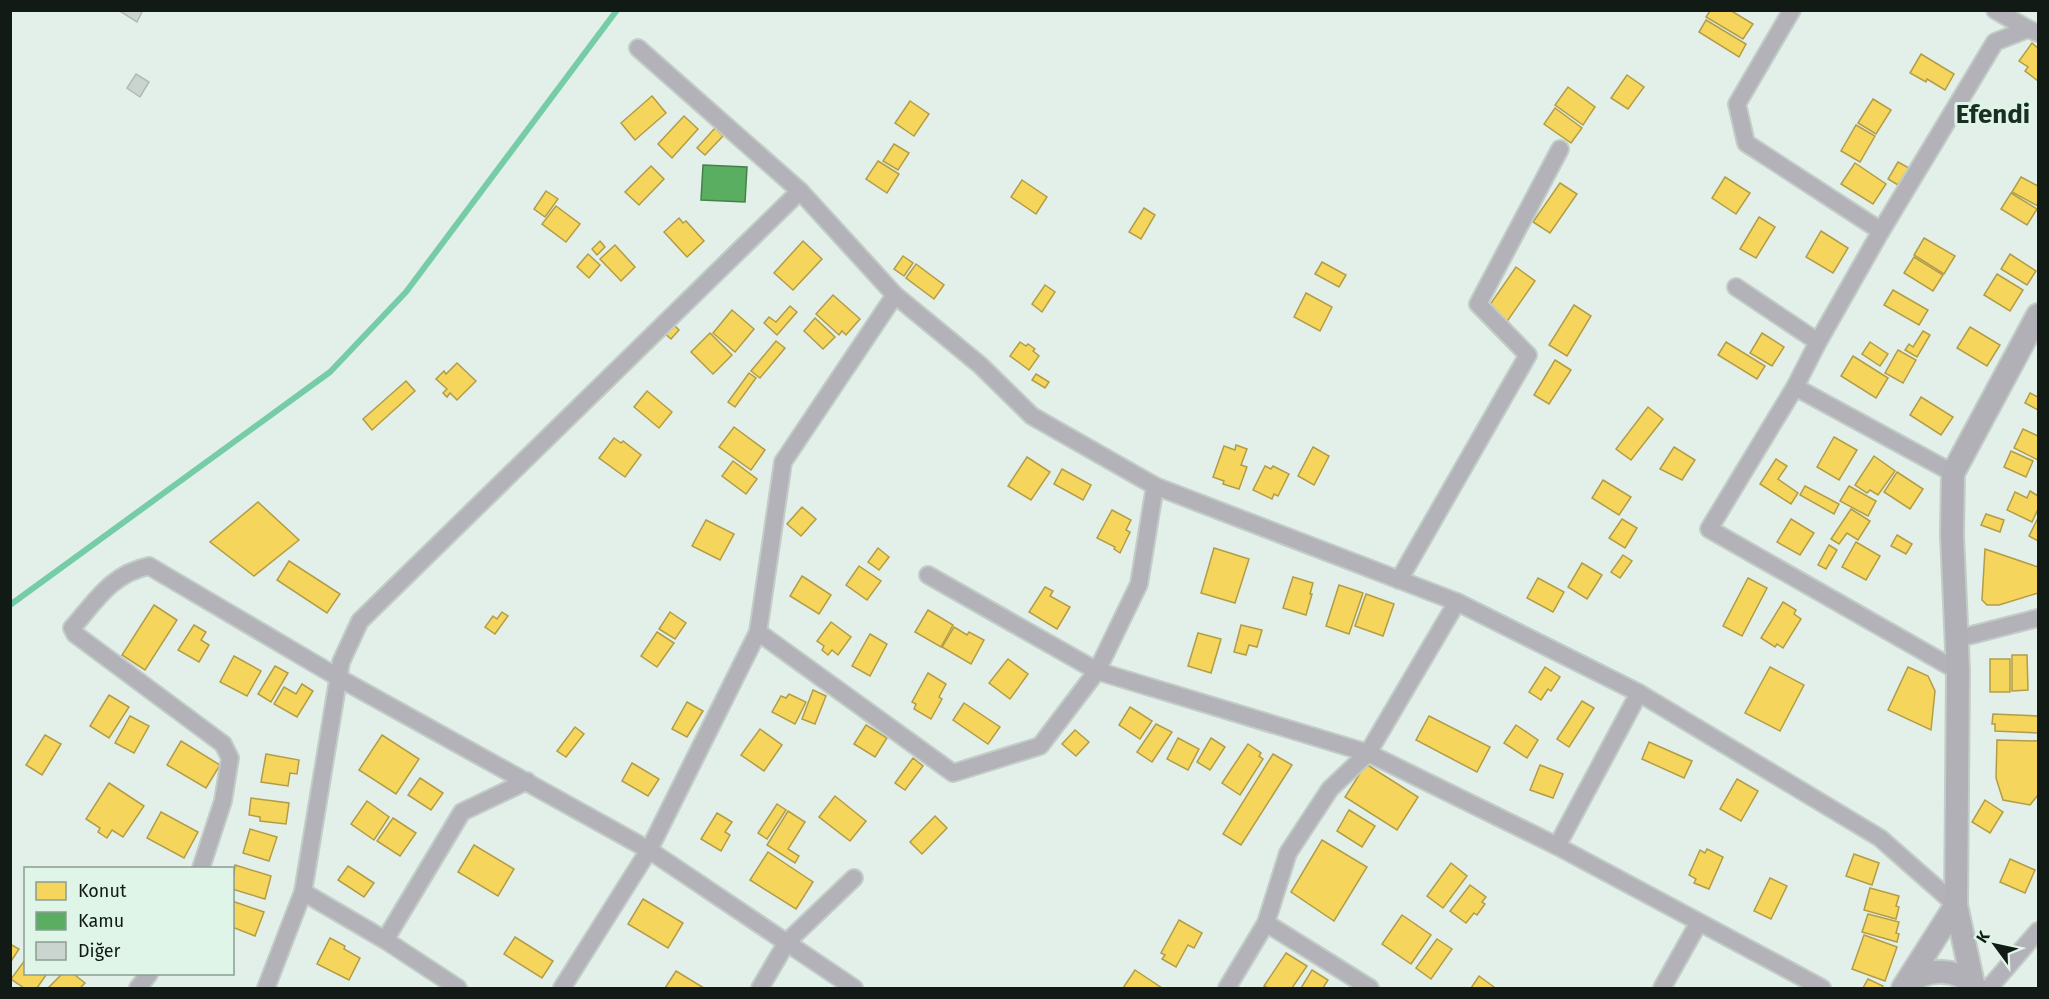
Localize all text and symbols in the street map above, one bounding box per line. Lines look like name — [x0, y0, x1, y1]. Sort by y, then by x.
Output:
district label: Efendi — [1956, 99, 2030, 130]
legend — [24, 867, 234, 975]
text: Konut — [78, 880, 127, 902]
text: Kamu — [78, 910, 124, 932]
north arrow — [1965, 915, 2025, 975]
text: K — [1972, 927, 1994, 947]
text: Diğer — [78, 940, 121, 962]

